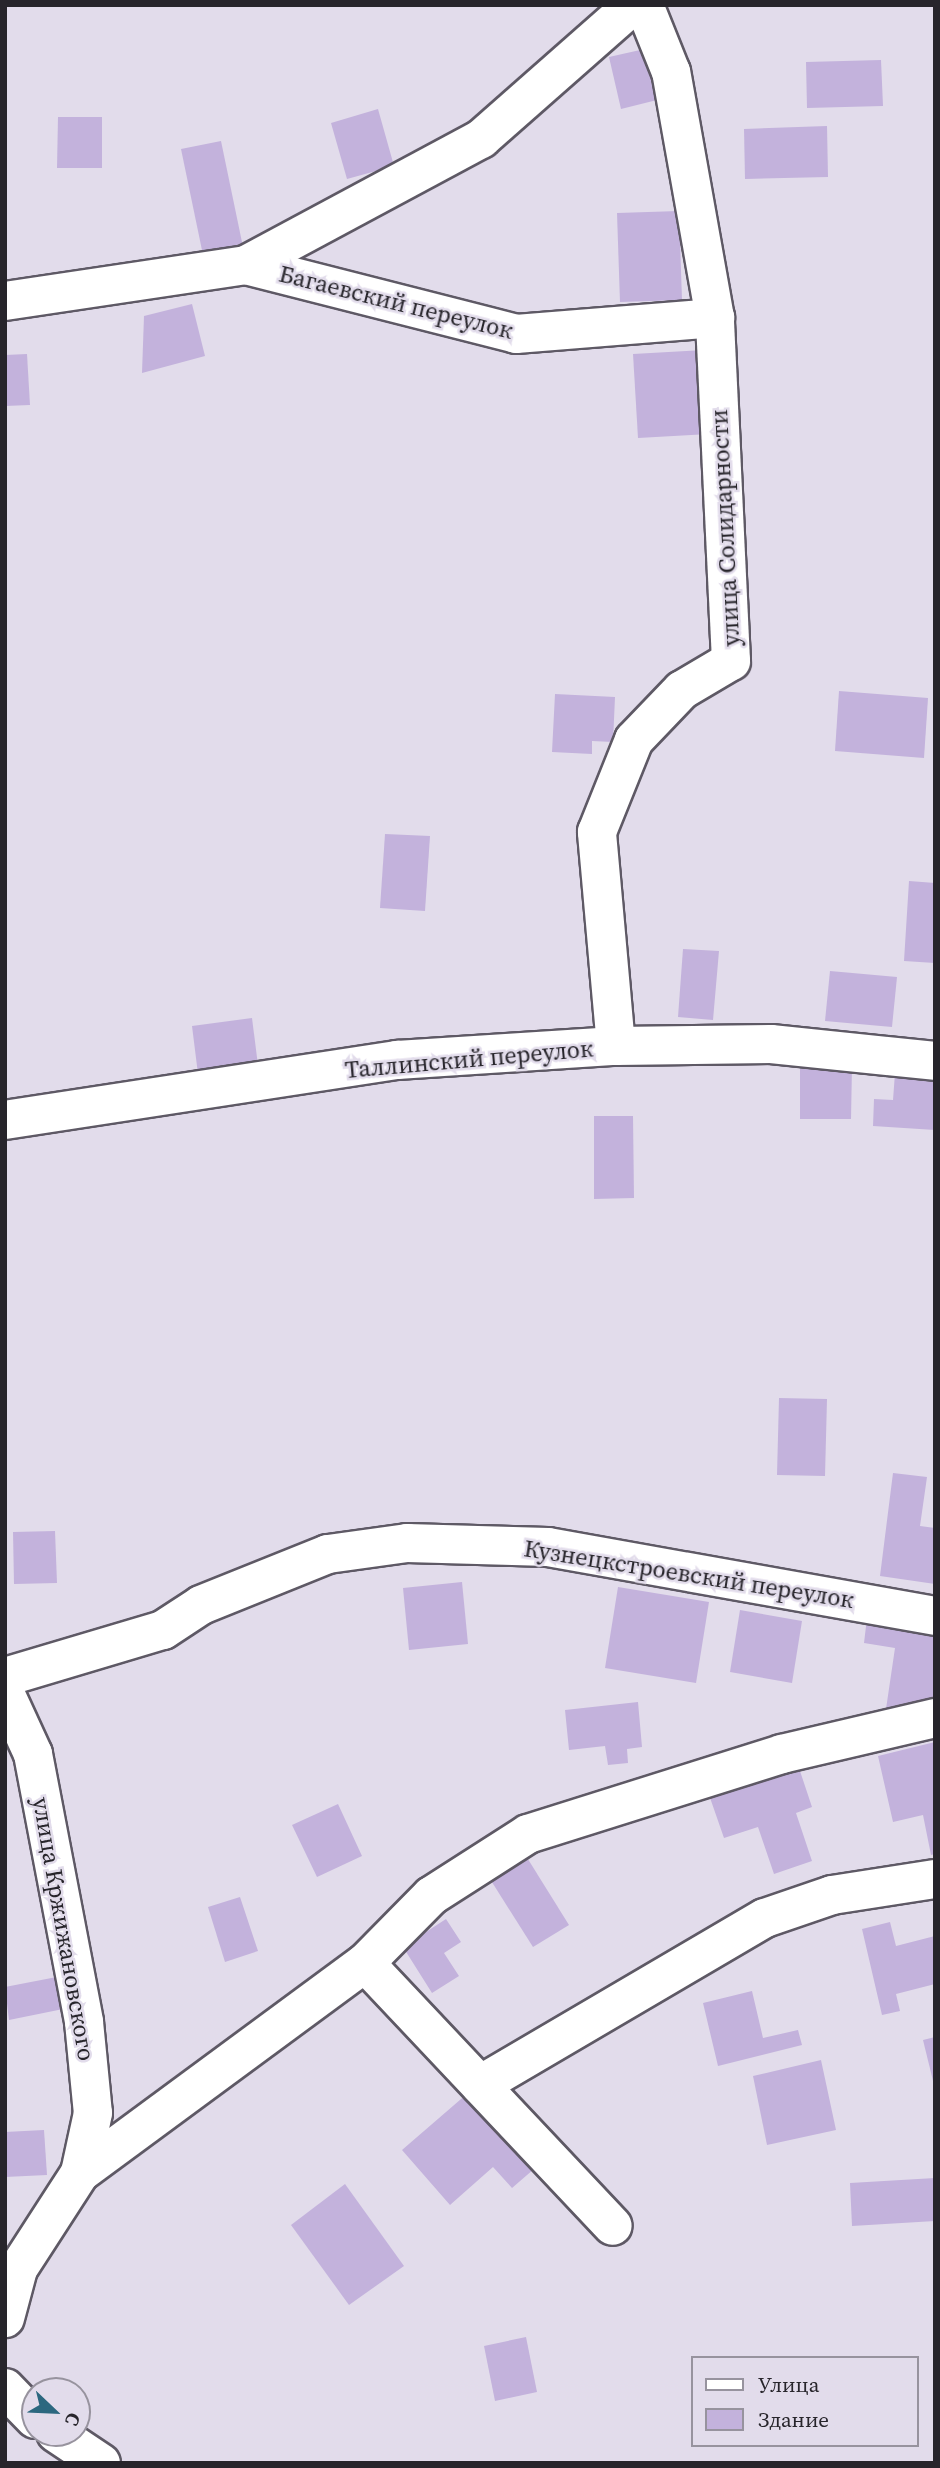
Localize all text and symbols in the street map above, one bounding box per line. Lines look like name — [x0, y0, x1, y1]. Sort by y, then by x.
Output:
street label: Багаевский переулок — [276, 259, 516, 345]
street label: улица Солидарности — [704, 409, 746, 647]
street label: Таллинский переулок — [344, 1034, 594, 1084]
street label: Кузнецкстроевский переулок — [522, 1534, 856, 1614]
street label: улица Кржижановского — [27, 1795, 101, 2063]
legend — [692, 2356, 919, 2447]
text: Улица — [758, 2370, 819, 2399]
north arrow — [21, 2377, 91, 2447]
text: Здание — [758, 2405, 829, 2434]
text: С — [59, 2409, 88, 2430]

